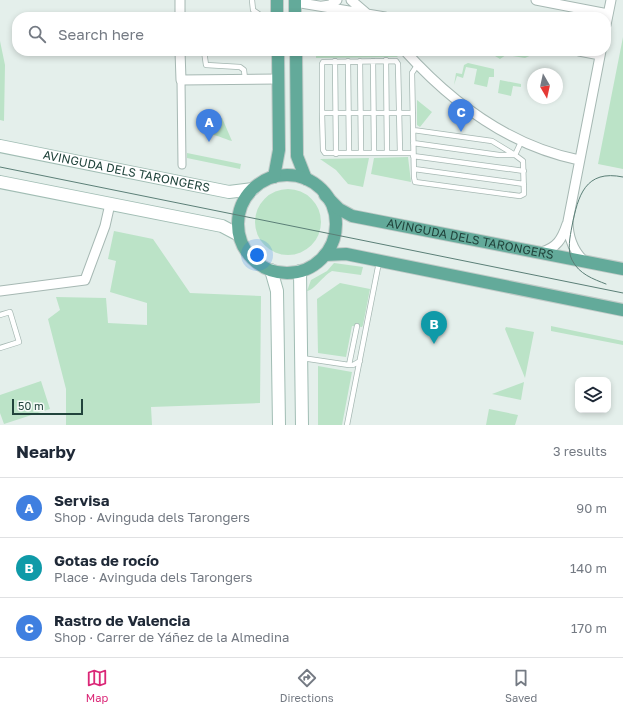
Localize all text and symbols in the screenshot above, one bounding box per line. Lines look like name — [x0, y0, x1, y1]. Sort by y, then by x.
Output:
search box — [12, 12, 611, 56]
icon: search — [26, 23, 48, 45]
text: Search here — [58, 25, 144, 43]
north arrow — [527, 68, 563, 104]
pin: C — [448, 99, 474, 132]
pin: A — [196, 109, 222, 142]
street label: AVINGUDA DELS TARONGERS — [42, 147, 212, 195]
street label: AVINGUDA DELS TARONGERS — [386, 215, 555, 262]
your location — [247, 245, 267, 265]
pin: B — [421, 311, 447, 344]
map controls — [575, 377, 611, 413]
button: layers — [575, 377, 611, 413]
scale bar — [12, 397, 83, 416]
text: 50 m — [18, 399, 44, 412]
text: Nearby — [16, 441, 76, 462]
text: 3 results — [553, 443, 607, 459]
text: Servisa — [54, 491, 109, 509]
text: A — [24, 500, 34, 516]
text: 90 m — [576, 500, 607, 516]
text: Shop · Avinguda dels Tarongers — [54, 509, 250, 525]
text: Gotas de rocío — [54, 551, 159, 569]
text: B — [24, 560, 34, 576]
text: 140 m — [570, 560, 607, 576]
text: Place · Avinguda dels Tarongers — [54, 569, 252, 585]
text: Rastro de Valencia — [54, 611, 190, 629]
text: C — [24, 620, 34, 636]
text: 170 m — [571, 620, 607, 636]
text: Shop · Carrer de Yáñez de la Almedina — [54, 629, 289, 645]
tab: Map — [86, 667, 108, 704]
tab: Directions — [280, 667, 334, 704]
tab: Saved — [505, 667, 537, 704]

